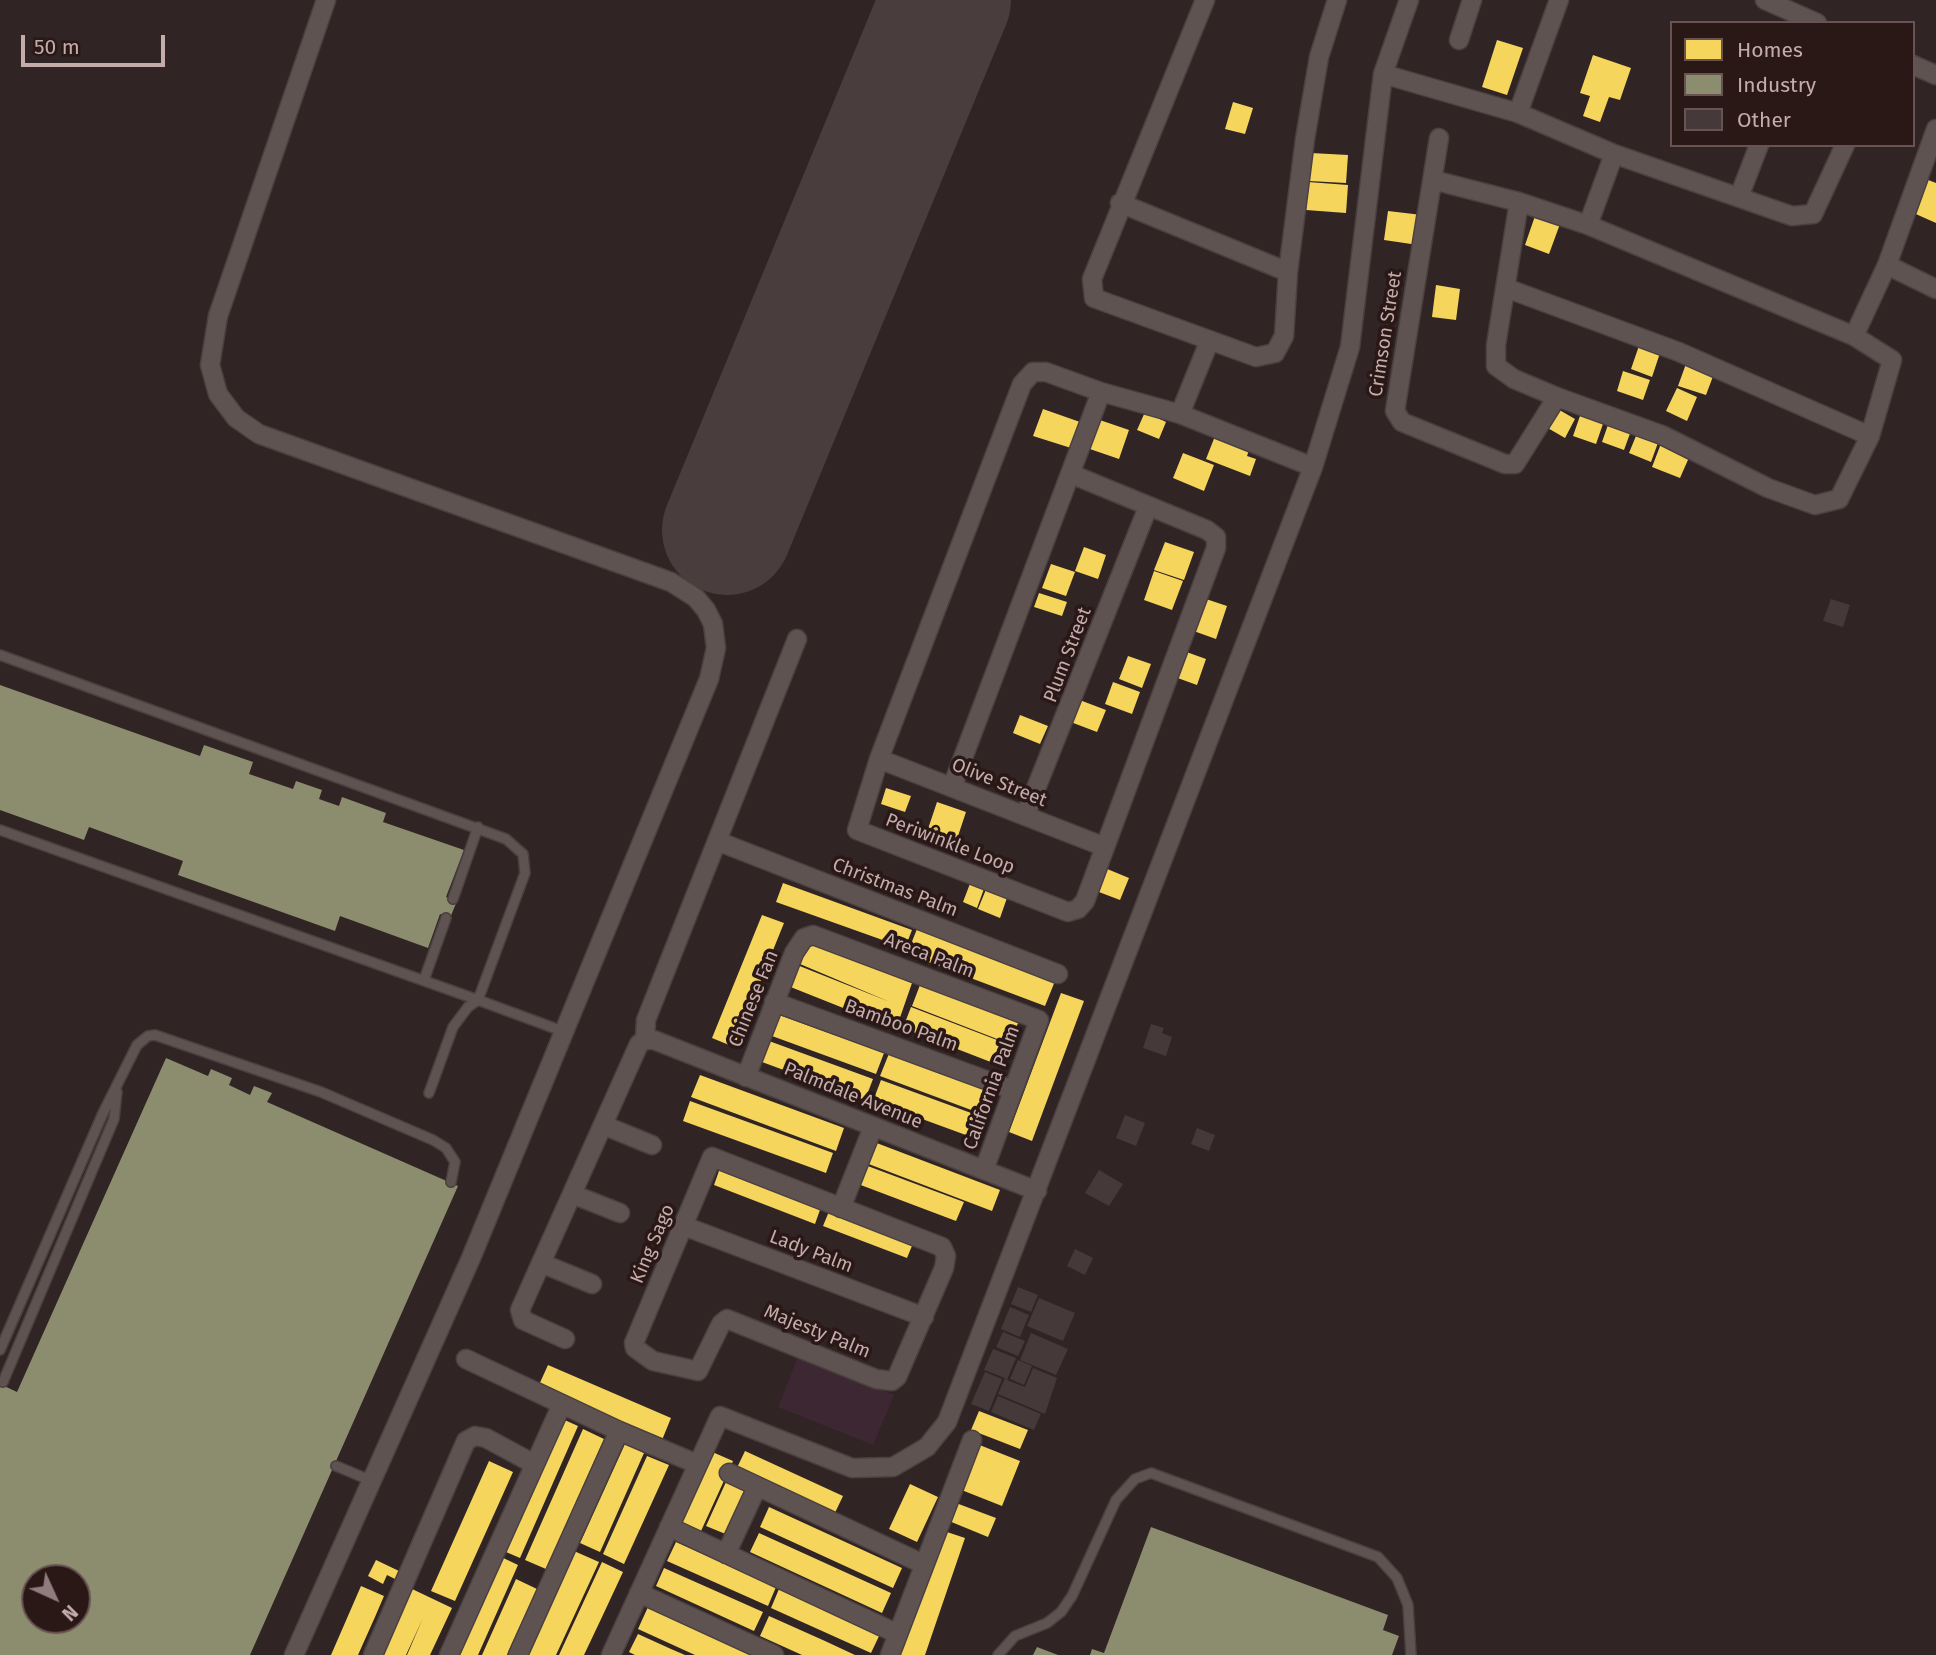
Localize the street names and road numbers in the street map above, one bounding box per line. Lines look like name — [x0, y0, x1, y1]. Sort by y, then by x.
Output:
street label: Crimson Street — [1365, 269, 1407, 399]
street label: Plum Street — [1039, 604, 1097, 706]
street label: Olive Street — [948, 754, 1050, 812]
street label: Periwinkle Loop — [882, 809, 1018, 879]
street label: Christmas Palm — [829, 854, 961, 922]
street label: Areca Palm — [881, 928, 977, 984]
street label: Chinese Fan — [724, 947, 784, 1051]
street label: Bamboo Palm — [841, 995, 961, 1057]
street label: California Palm — [959, 1023, 1025, 1153]
street label: Palmdale Avenue — [780, 1058, 926, 1134]
street label: King Sago — [626, 1201, 680, 1287]
street label: Lady Palm — [766, 1226, 856, 1278]
street label: Majesty Palm — [761, 1300, 873, 1364]

